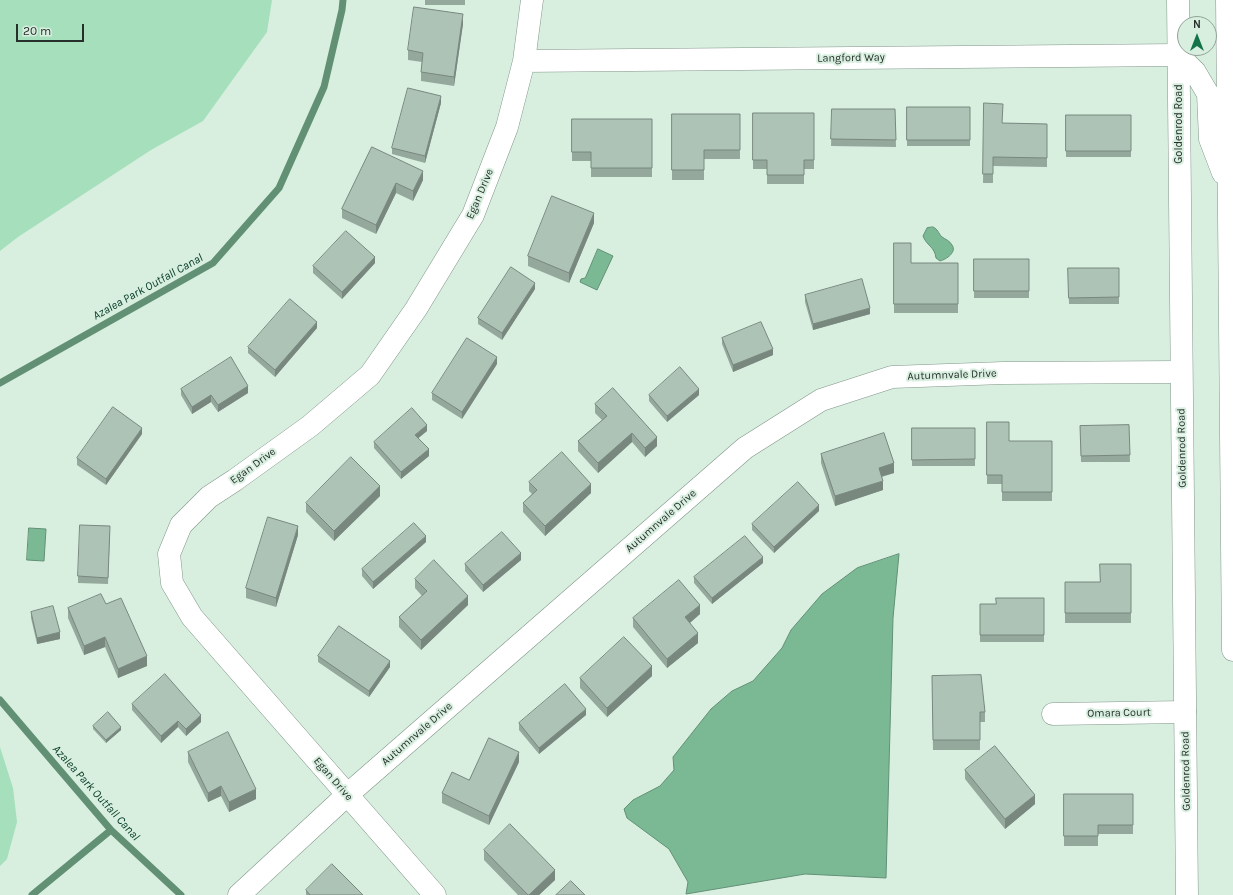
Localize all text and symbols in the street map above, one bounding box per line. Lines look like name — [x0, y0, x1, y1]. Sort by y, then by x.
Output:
scale bar — [18, 16, 86, 42]
north arrow — [1177, 16, 1217, 56]
text: N — [1193, 18, 1201, 31]
text: 20 m — [23, 24, 51, 38]
street label: Langford Way — [817, 51, 885, 65]
street label: Goldenrod Road — [1172, 84, 1186, 164]
street label: Egan Drive — [463, 167, 497, 221]
water label: Azalea Park Outfall Canal — [90, 251, 206, 323]
street label: Autumnvale Drive — [907, 367, 997, 383]
street label: Goldenrod Road — [1175, 408, 1189, 488]
street label: Egan Drive — [228, 445, 278, 487]
street label: Autumnvale Drive — [623, 487, 699, 555]
street label: Autumnvale Drive — [379, 700, 455, 768]
street label: Omara Court — [1087, 706, 1151, 720]
street label: Goldenrod Road — [1179, 731, 1193, 811]
water label: Azalea Park Outfall Canal — [49, 742, 143, 844]
street label: Egan Drive — [311, 755, 355, 803]

